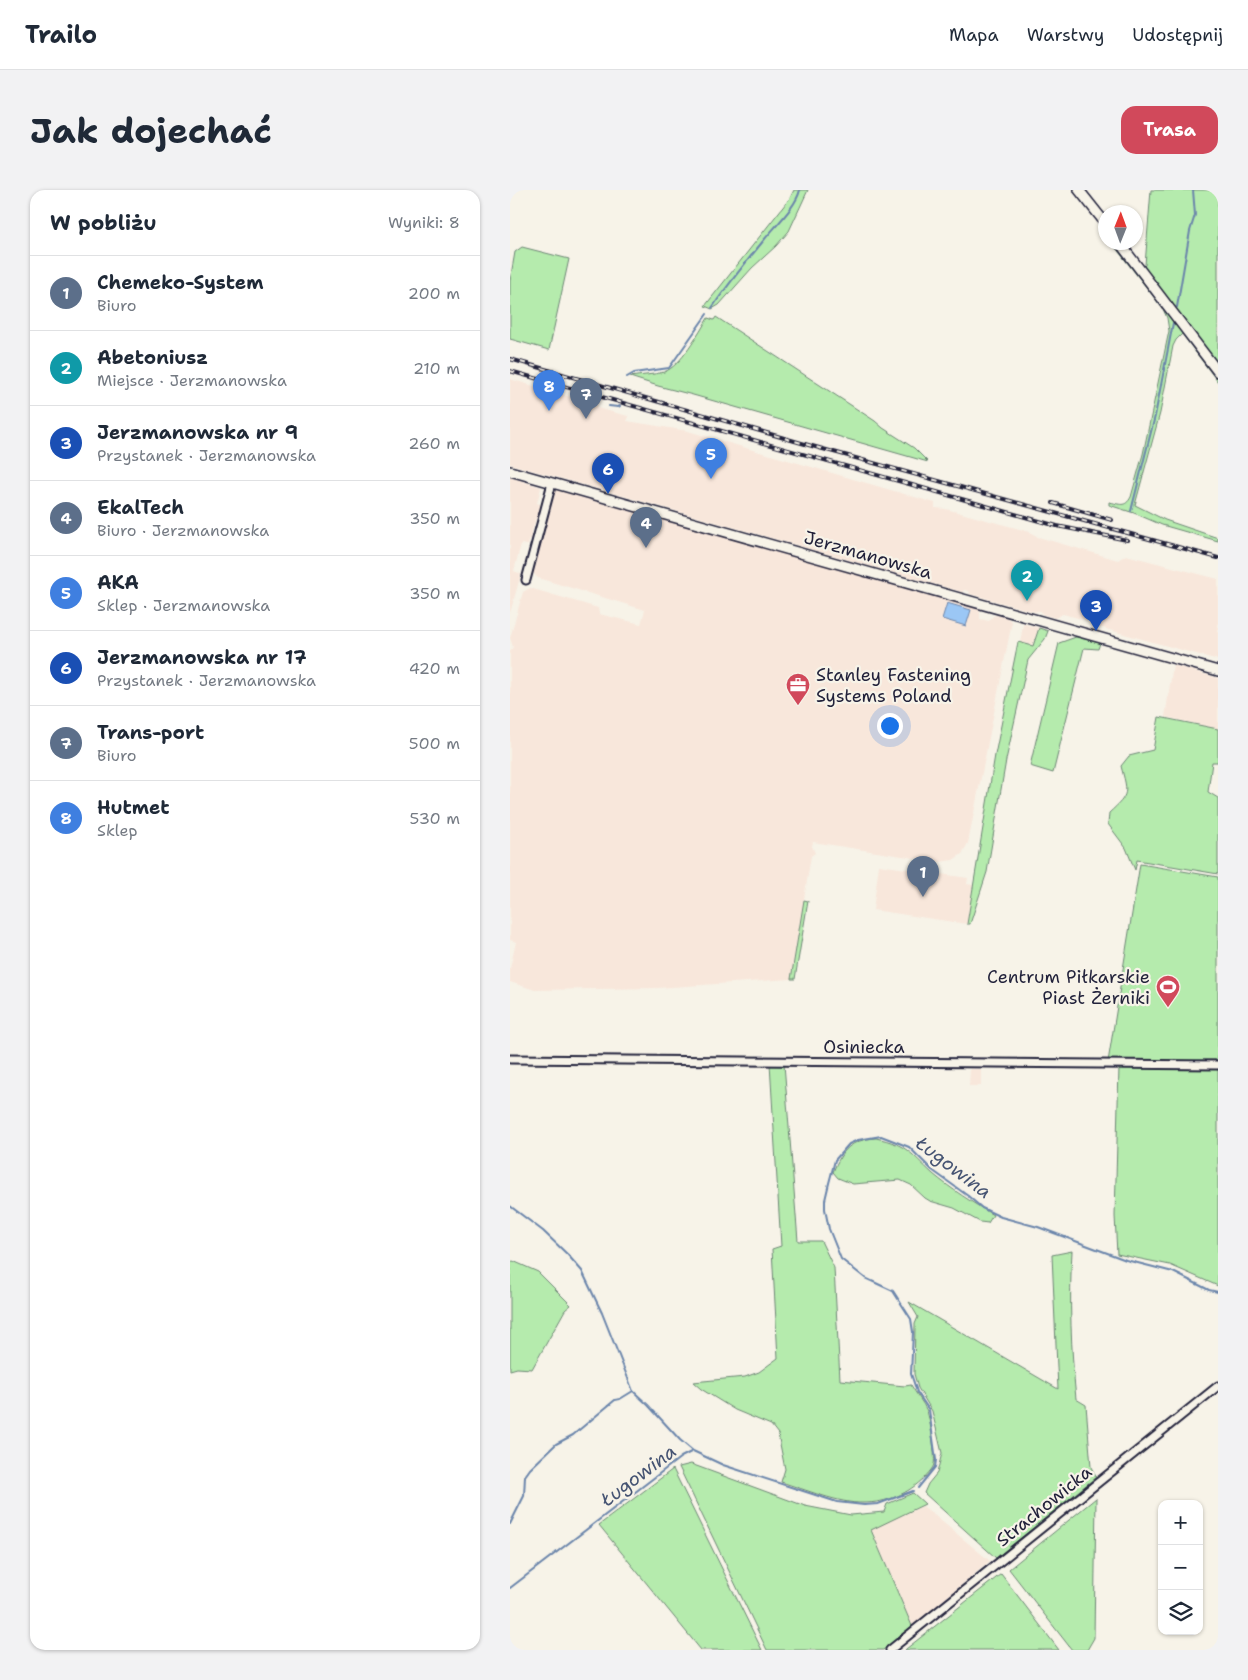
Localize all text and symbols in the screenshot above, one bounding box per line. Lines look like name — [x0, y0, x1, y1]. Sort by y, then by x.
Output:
text: Trailo — [25, 19, 97, 51]
text: Mapa — [949, 23, 999, 47]
text: Warstwy — [1027, 23, 1104, 47]
text: Udostępnij — [1132, 23, 1223, 47]
button: Trasa — [1121, 106, 1218, 154]
text: Jak dojechać — [30, 107, 272, 154]
north arrow — [1098, 205, 1143, 250]
text: W pobliżu — [50, 209, 157, 237]
text: Wyniki: 8 — [388, 212, 460, 233]
text: Chemeko-System — [97, 270, 263, 295]
text: 1 — [62, 283, 70, 304]
text: 200 m — [408, 283, 460, 304]
text: Biuro — [97, 295, 136, 316]
text: Abetoniusz — [97, 345, 208, 370]
text: 2 — [60, 358, 72, 379]
text: 210 m — [413, 358, 460, 379]
text: Miejsce · Jerzmanowska — [97, 370, 287, 391]
pin: 8 — [533, 370, 565, 411]
pin: 7 — [570, 378, 602, 419]
text: Jerzmanowska nr 9 — [97, 420, 298, 445]
text: 3 — [60, 433, 72, 454]
text: 260 m — [408, 433, 460, 454]
pin: 5 — [695, 438, 727, 479]
text: Przystanek · Jerzmanowska — [97, 445, 316, 466]
pin: 6 — [592, 453, 624, 494]
text: EkalTech — [97, 495, 184, 520]
pin: 4 — [630, 507, 662, 548]
text: 4 — [60, 508, 72, 529]
text: 350 m — [409, 508, 460, 529]
text: Biuro · Jerzmanowska — [97, 520, 269, 541]
street label: Jerzmanowska — [801, 525, 935, 585]
pin: 2 — [1011, 560, 1043, 601]
text: AKA — [97, 570, 139, 595]
text: 5 — [61, 583, 71, 604]
text: 350 m — [409, 583, 460, 604]
pin: 3 — [1080, 590, 1112, 631]
text: Sklep · Jerzmanowska — [97, 595, 270, 616]
text: Jerzmanowska nr 17 — [97, 645, 307, 670]
text: 6 — [60, 658, 72, 679]
text: 420 m — [409, 658, 460, 679]
place label: Stanley Fastening Systems Poland — [816, 663, 971, 708]
text: Przystanek · Jerzmanowska — [97, 670, 316, 691]
office icon: Stanley Fastening Systems Poland — [785, 672, 811, 706]
your location — [877, 713, 903, 739]
text: Trans-port — [97, 720, 204, 745]
text: 7 — [60, 733, 72, 754]
text: 500 m — [409, 733, 460, 754]
text: Biuro — [97, 745, 136, 766]
text: Hutmet — [97, 795, 170, 820]
text: 8 — [60, 808, 72, 829]
text: 530 m — [410, 808, 460, 829]
text: Sklep — [97, 820, 137, 841]
pin: 1 — [907, 856, 939, 897]
place label: Centrum Piłkarskie Piast Żerniki — [987, 965, 1150, 1010]
sports icon: Centrum Piłkarskie Piast Żerniki — [1155, 974, 1181, 1008]
street label: Osiniecka — [823, 1035, 905, 1059]
water label: Ługowina — [910, 1130, 997, 1204]
water label: Ługowina — [595, 1439, 681, 1513]
street label: Strachowicka — [991, 1460, 1097, 1552]
map controls — [1158, 1500, 1203, 1635]
button: + — [1158, 1500, 1203, 1545]
button: − — [1158, 1545, 1203, 1590]
button: layers — [1158, 1590, 1203, 1635]

